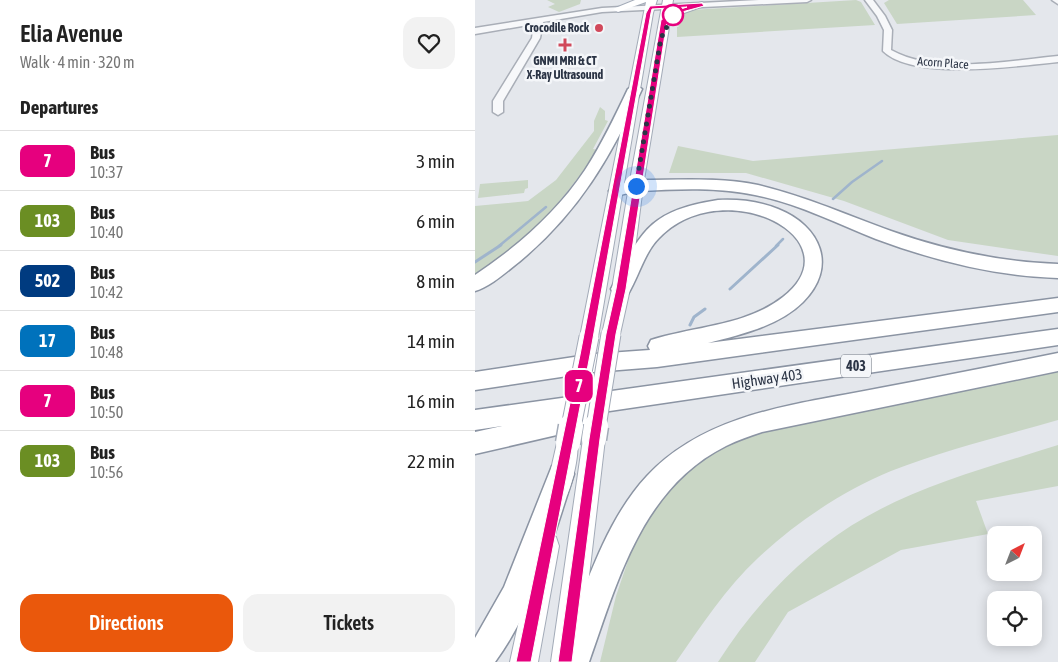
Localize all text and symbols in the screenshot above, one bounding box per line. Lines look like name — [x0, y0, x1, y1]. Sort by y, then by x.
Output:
unlabelled marker — [662, 4, 684, 26]
button: heart — [403, 17, 455, 69]
text: Elia Avenue — [20, 20, 123, 47]
place label: Crocodile Rock — [524, 21, 590, 35]
marker: Crocodile Rock — [593, 22, 605, 34]
marker: GNMI MRI & CT X-Ray Ultrasound — [558, 38, 572, 52]
text: Walk · 4 min · 320 m — [20, 53, 134, 71]
place label: GNMI MRI & CT X-Ray Ultrasound — [526, 54, 603, 82]
street label: Acorn Place — [917, 54, 969, 72]
text: Departures — [20, 96, 98, 118]
text: Bus — [90, 141, 115, 163]
text: 7 — [43, 150, 52, 171]
text: 3 min — [416, 150, 455, 172]
text: 10:37 — [90, 163, 123, 181]
your location — [624, 174, 649, 199]
text: Bus — [90, 201, 115, 223]
text: 103 — [35, 210, 60, 231]
text: 6 min — [416, 210, 455, 232]
text: 10:40 — [90, 223, 123, 241]
text: Bus — [90, 261, 115, 283]
text: 502 — [35, 270, 60, 291]
text: 8 min — [416, 270, 455, 292]
text: 10:42 — [90, 283, 123, 301]
text: Bus — [90, 321, 115, 343]
text: 17 — [39, 330, 56, 351]
text: 14 min — [407, 330, 455, 352]
text: 10:48 — [90, 343, 123, 361]
road number: 403 — [841, 354, 871, 378]
street label: Highway 403 — [731, 365, 803, 392]
line badge: 7 — [563, 370, 595, 402]
text: 7 — [575, 375, 583, 396]
text: Bus — [90, 381, 115, 403]
text: 7 — [43, 390, 52, 411]
text: 16 min — [407, 390, 455, 412]
text: 10:50 — [90, 403, 123, 421]
text: Bus — [90, 441, 115, 463]
text: 103 — [35, 450, 60, 471]
text: 22 min — [407, 450, 455, 472]
text: 10:56 — [90, 463, 123, 481]
north arrow — [987, 526, 1043, 581]
map controls — [987, 526, 1042, 646]
button: locate — [987, 591, 1042, 646]
button: Directions — [20, 594, 233, 652]
button: Tickets — [243, 594, 455, 652]

